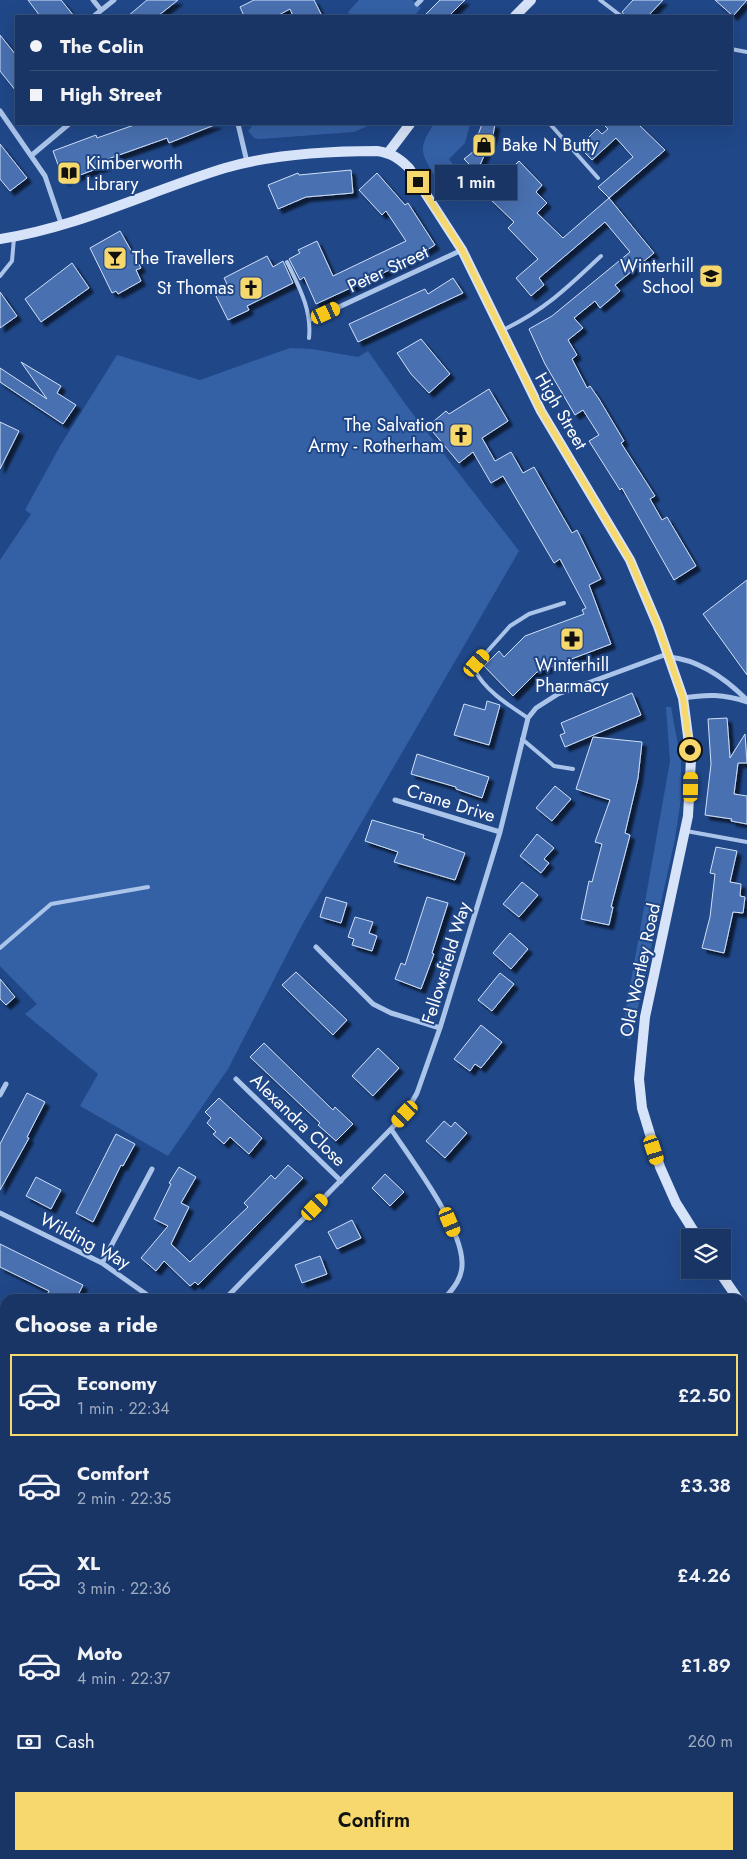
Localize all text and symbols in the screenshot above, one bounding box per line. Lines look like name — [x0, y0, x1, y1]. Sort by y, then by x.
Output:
text: The Colin — [60, 33, 144, 60]
text: High Street — [60, 81, 162, 108]
shop icon: Bake N Butty — [471, 132, 497, 158]
place label: Bake N Butty — [502, 132, 599, 158]
place label: Kimberworth Library — [86, 150, 183, 197]
library icon: Kimberworth Library — [56, 160, 82, 186]
callout: 1 min — [436, 164, 518, 200]
route end — [407, 171, 429, 193]
text: 1 min — [457, 171, 495, 194]
street label: Peter Street — [343, 239, 433, 299]
bar icon: The Travellers — [102, 245, 128, 271]
place label: The Travellers — [132, 245, 234, 271]
place label: Winterhill School — [620, 253, 694, 300]
school or university icon: Winterhill School — [698, 263, 724, 289]
place label: St Thomas — [157, 275, 234, 301]
church icon: St Thomas — [238, 275, 264, 301]
car — [309, 300, 342, 326]
street label: High Street — [528, 367, 594, 455]
place label: The Salvation Army - Rotherham — [308, 412, 444, 459]
church icon: The Salvation Army - Rotherham — [448, 422, 474, 448]
pharmacy icon: Winterhill Pharmacy — [559, 626, 585, 652]
car — [461, 647, 492, 679]
place label: Winterhill Pharmacy — [535, 652, 609, 699]
route start — [679, 739, 701, 761]
car — [683, 772, 698, 802]
street label: Crane Drive — [404, 777, 498, 829]
street label: Fellowsfield Way — [415, 899, 477, 1027]
street label: Old Wortley Road — [613, 901, 667, 1039]
street label: Alexandra Close — [244, 1068, 352, 1172]
car — [389, 1098, 420, 1130]
car — [642, 1133, 665, 1167]
car — [299, 1191, 330, 1223]
car — [437, 1205, 462, 1239]
street label: Wilding Way — [35, 1206, 135, 1276]
map controls — [681, 1229, 731, 1279]
button: layers — [681, 1229, 731, 1279]
text: Choose a ride — [15, 1308, 158, 1340]
text: Economy — [77, 1370, 157, 1397]
icon: car — [17, 1373, 62, 1418]
text: £2.50 — [678, 1382, 731, 1409]
text: 1 min · 22:34 — [77, 1397, 170, 1420]
text: Comfort — [77, 1460, 149, 1487]
icon: car — [17, 1463, 62, 1508]
text: £3.38 — [680, 1472, 731, 1499]
text: 2 min · 22:35 — [77, 1487, 171, 1510]
text: XL — [77, 1550, 100, 1577]
icon: car — [17, 1553, 62, 1598]
text: £4.26 — [677, 1562, 731, 1589]
text: 3 min · 22:36 — [77, 1577, 171, 1600]
text: Moto — [77, 1640, 122, 1667]
icon: car — [17, 1643, 62, 1688]
text: £1.89 — [681, 1652, 731, 1679]
text: 4 min · 22:37 — [77, 1667, 170, 1690]
icon: cash — [15, 1728, 43, 1756]
text: Cash — [55, 1728, 95, 1755]
text: 260 m — [688, 1730, 733, 1753]
button: Confirm — [15, 1792, 733, 1850]

